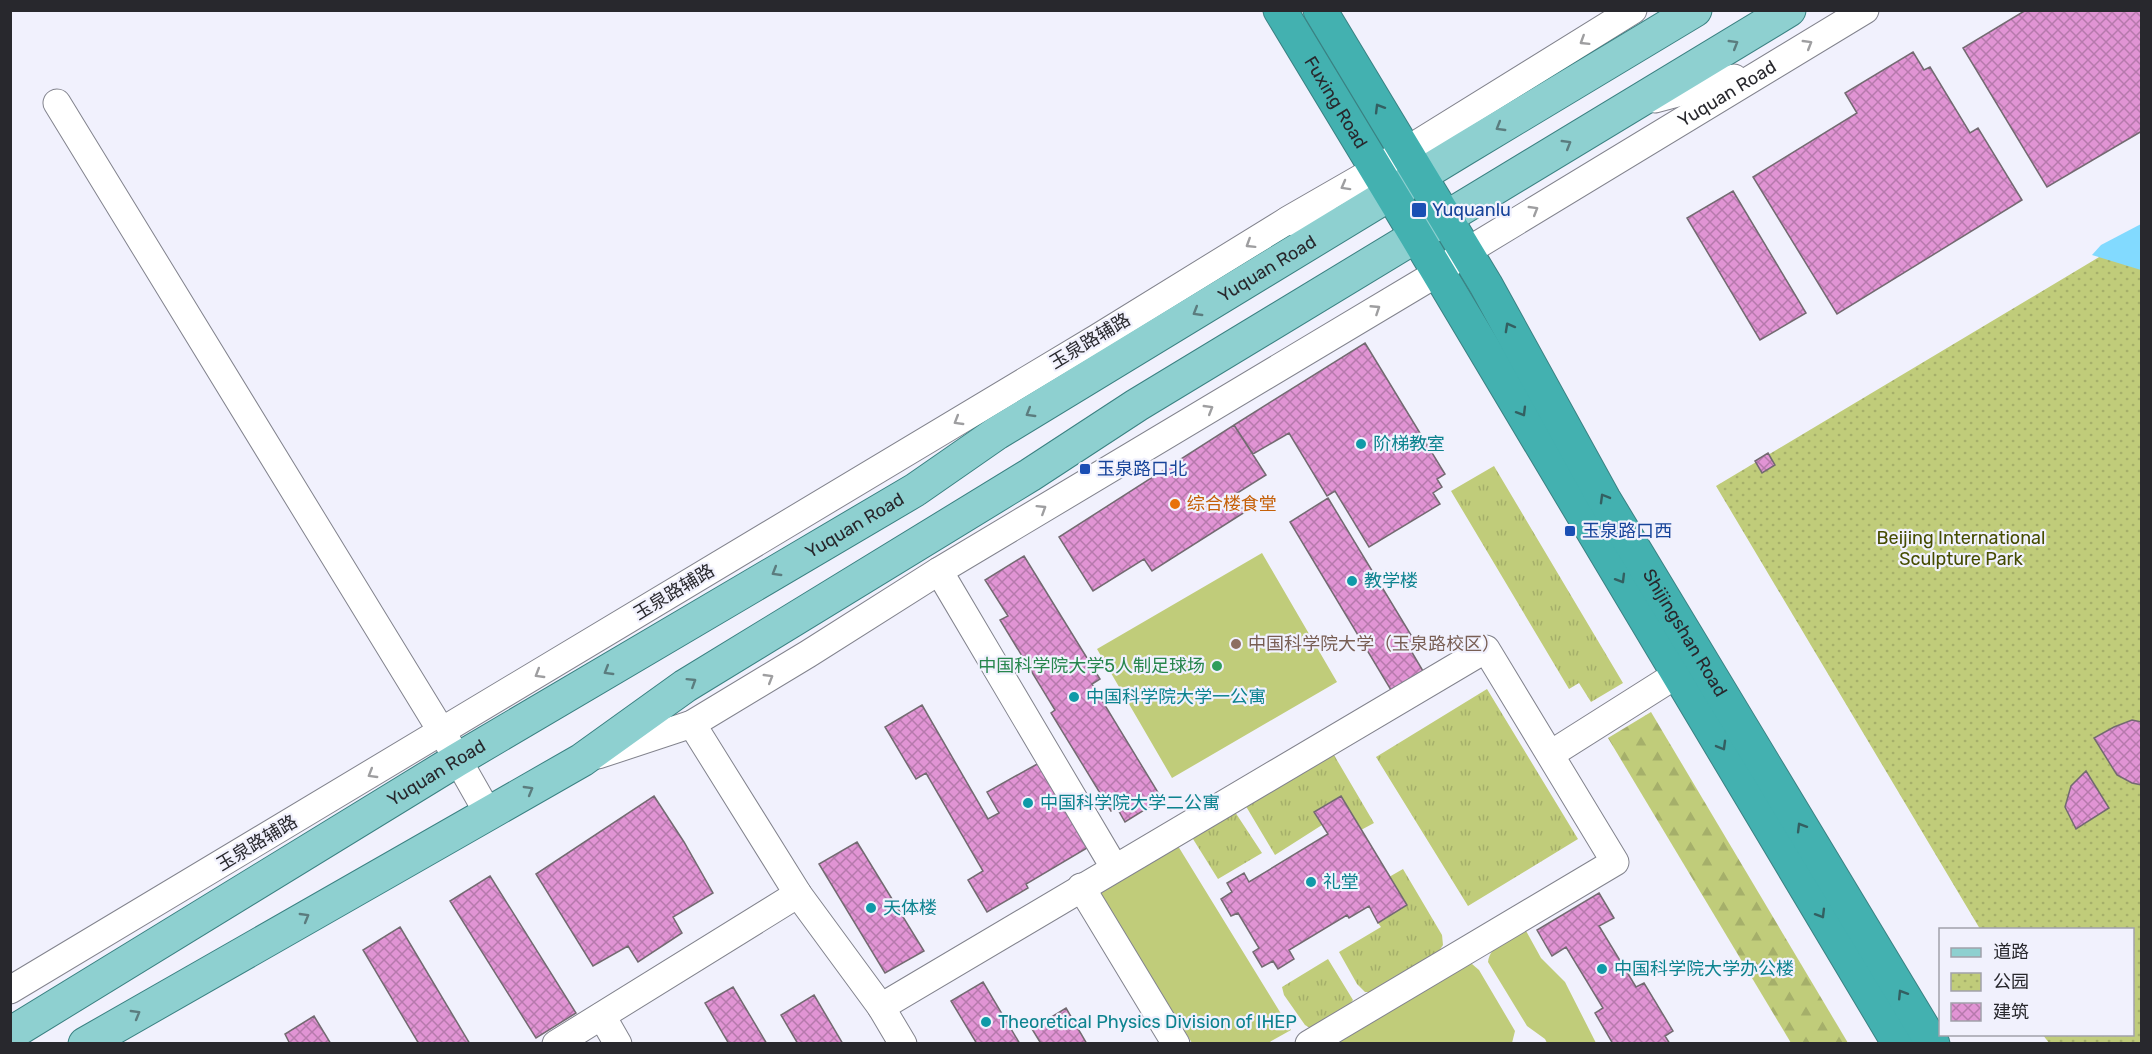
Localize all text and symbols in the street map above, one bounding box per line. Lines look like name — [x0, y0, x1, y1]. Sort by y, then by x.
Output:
one-way arrow — [1579, 34, 1590, 45]
one-way arrow — [1728, 39, 1738, 51]
one-way arrow — [1802, 40, 1812, 51]
street label: Fuxing Road — [1300, 52, 1372, 153]
street label: Yuquan Road — [1674, 56, 1780, 132]
one-way arrow — [1375, 103, 1386, 114]
one-way arrow — [1496, 119, 1507, 131]
one-way arrow — [1561, 140, 1571, 151]
one-way arrow — [1341, 179, 1351, 191]
place label: Yuquanlu — [1432, 199, 1511, 221]
marker: Yuquanlu — [1410, 201, 1428, 219]
one-way arrow — [1528, 206, 1538, 218]
street label: Yuquan Road — [1214, 231, 1320, 307]
one-way arrow — [1246, 236, 1256, 248]
one-way arrow — [1192, 304, 1203, 315]
one-way arrow — [1370, 305, 1381, 316]
street label: 玉泉路辅路 — [1046, 308, 1134, 374]
one-way arrow — [1505, 323, 1516, 333]
one-way arrow — [1203, 405, 1213, 417]
one-way arrow — [1026, 406, 1036, 418]
one-way arrow — [1514, 406, 1526, 416]
one-way arrow — [954, 414, 964, 425]
place label: 阶梯教室 — [1373, 433, 1445, 455]
marker: 阶梯教室 — [1354, 437, 1368, 451]
place label: 玉泉路口北 — [1097, 458, 1187, 480]
marker: 玉泉路口北 — [1078, 462, 1092, 476]
street label: Yuquan Road — [801, 488, 908, 563]
place label: 综合楼食堂 — [1187, 493, 1277, 515]
one-way arrow — [1599, 493, 1611, 504]
marker: 综合楼食堂 — [1168, 497, 1182, 511]
one-way arrow — [1036, 505, 1046, 517]
place label: 玉泉路口西 — [1582, 520, 1672, 542]
marker: 玉泉路口西 — [1563, 524, 1577, 538]
park label: Beijing International Sculpture Park — [1877, 527, 2045, 570]
street label: 玉泉路辅路 — [630, 559, 718, 625]
one-way arrow — [772, 565, 782, 576]
street label: Shijingshan Road — [1638, 565, 1732, 701]
place label: 教学楼 — [1364, 570, 1418, 592]
one-way arrow — [1614, 573, 1626, 583]
marker: 教学楼 — [1345, 574, 1359, 588]
place label: 中国科学院大学（玉泉路校区） — [1248, 633, 1500, 655]
marker: 中国科学院大学（玉泉路校区） — [1229, 637, 1243, 651]
place label: 中国科学院大学5人制足球场 — [978, 655, 1205, 677]
marker: 中国科学院大学5人制足球场 — [1210, 659, 1224, 673]
one-way arrow — [604, 664, 614, 676]
one-way arrow — [535, 666, 545, 678]
one-way arrow — [763, 673, 773, 685]
one-way arrow — [686, 678, 696, 690]
place label: 中国科学院大学一公寓 — [1086, 686, 1266, 708]
marker: 中国科学院大学一公寓 — [1067, 690, 1081, 704]
street label: Yuquan Road — [383, 735, 489, 811]
one-way arrow — [1714, 740, 1726, 750]
one-way arrow — [368, 767, 378, 778]
one-way arrow — [523, 786, 533, 797]
place label: 中国科学院大学二公寓 — [1040, 792, 1220, 814]
marker: 中国科学院大学二公寓 — [1021, 796, 1035, 810]
street label: 玉泉路辅路 — [213, 810, 301, 876]
one-way arrow — [1797, 823, 1808, 833]
place label: 礼堂 — [1323, 871, 1359, 893]
marker: 礼堂 — [1304, 875, 1318, 889]
place label: 天体楼 — [883, 897, 937, 919]
marker: 天体楼 — [864, 901, 878, 915]
one-way arrow — [1813, 908, 1825, 918]
one-way arrow — [299, 913, 309, 924]
legend — [1939, 928, 2134, 1036]
text: 道路 — [1993, 941, 2029, 963]
place label: 中国科学院大学办公楼 — [1614, 958, 1794, 980]
marker: 中国科学院大学办公楼 — [1595, 962, 1609, 976]
text: 公园 — [1993, 971, 2029, 993]
one-way arrow — [1898, 990, 1910, 1000]
text: 建筑 — [1993, 1001, 2029, 1023]
one-way arrow — [130, 1010, 140, 1022]
place label: Theoretical Physics Division of IHEP — [998, 1011, 1297, 1033]
marker: Theoretical Physics Division of IHEP — [979, 1015, 993, 1029]

